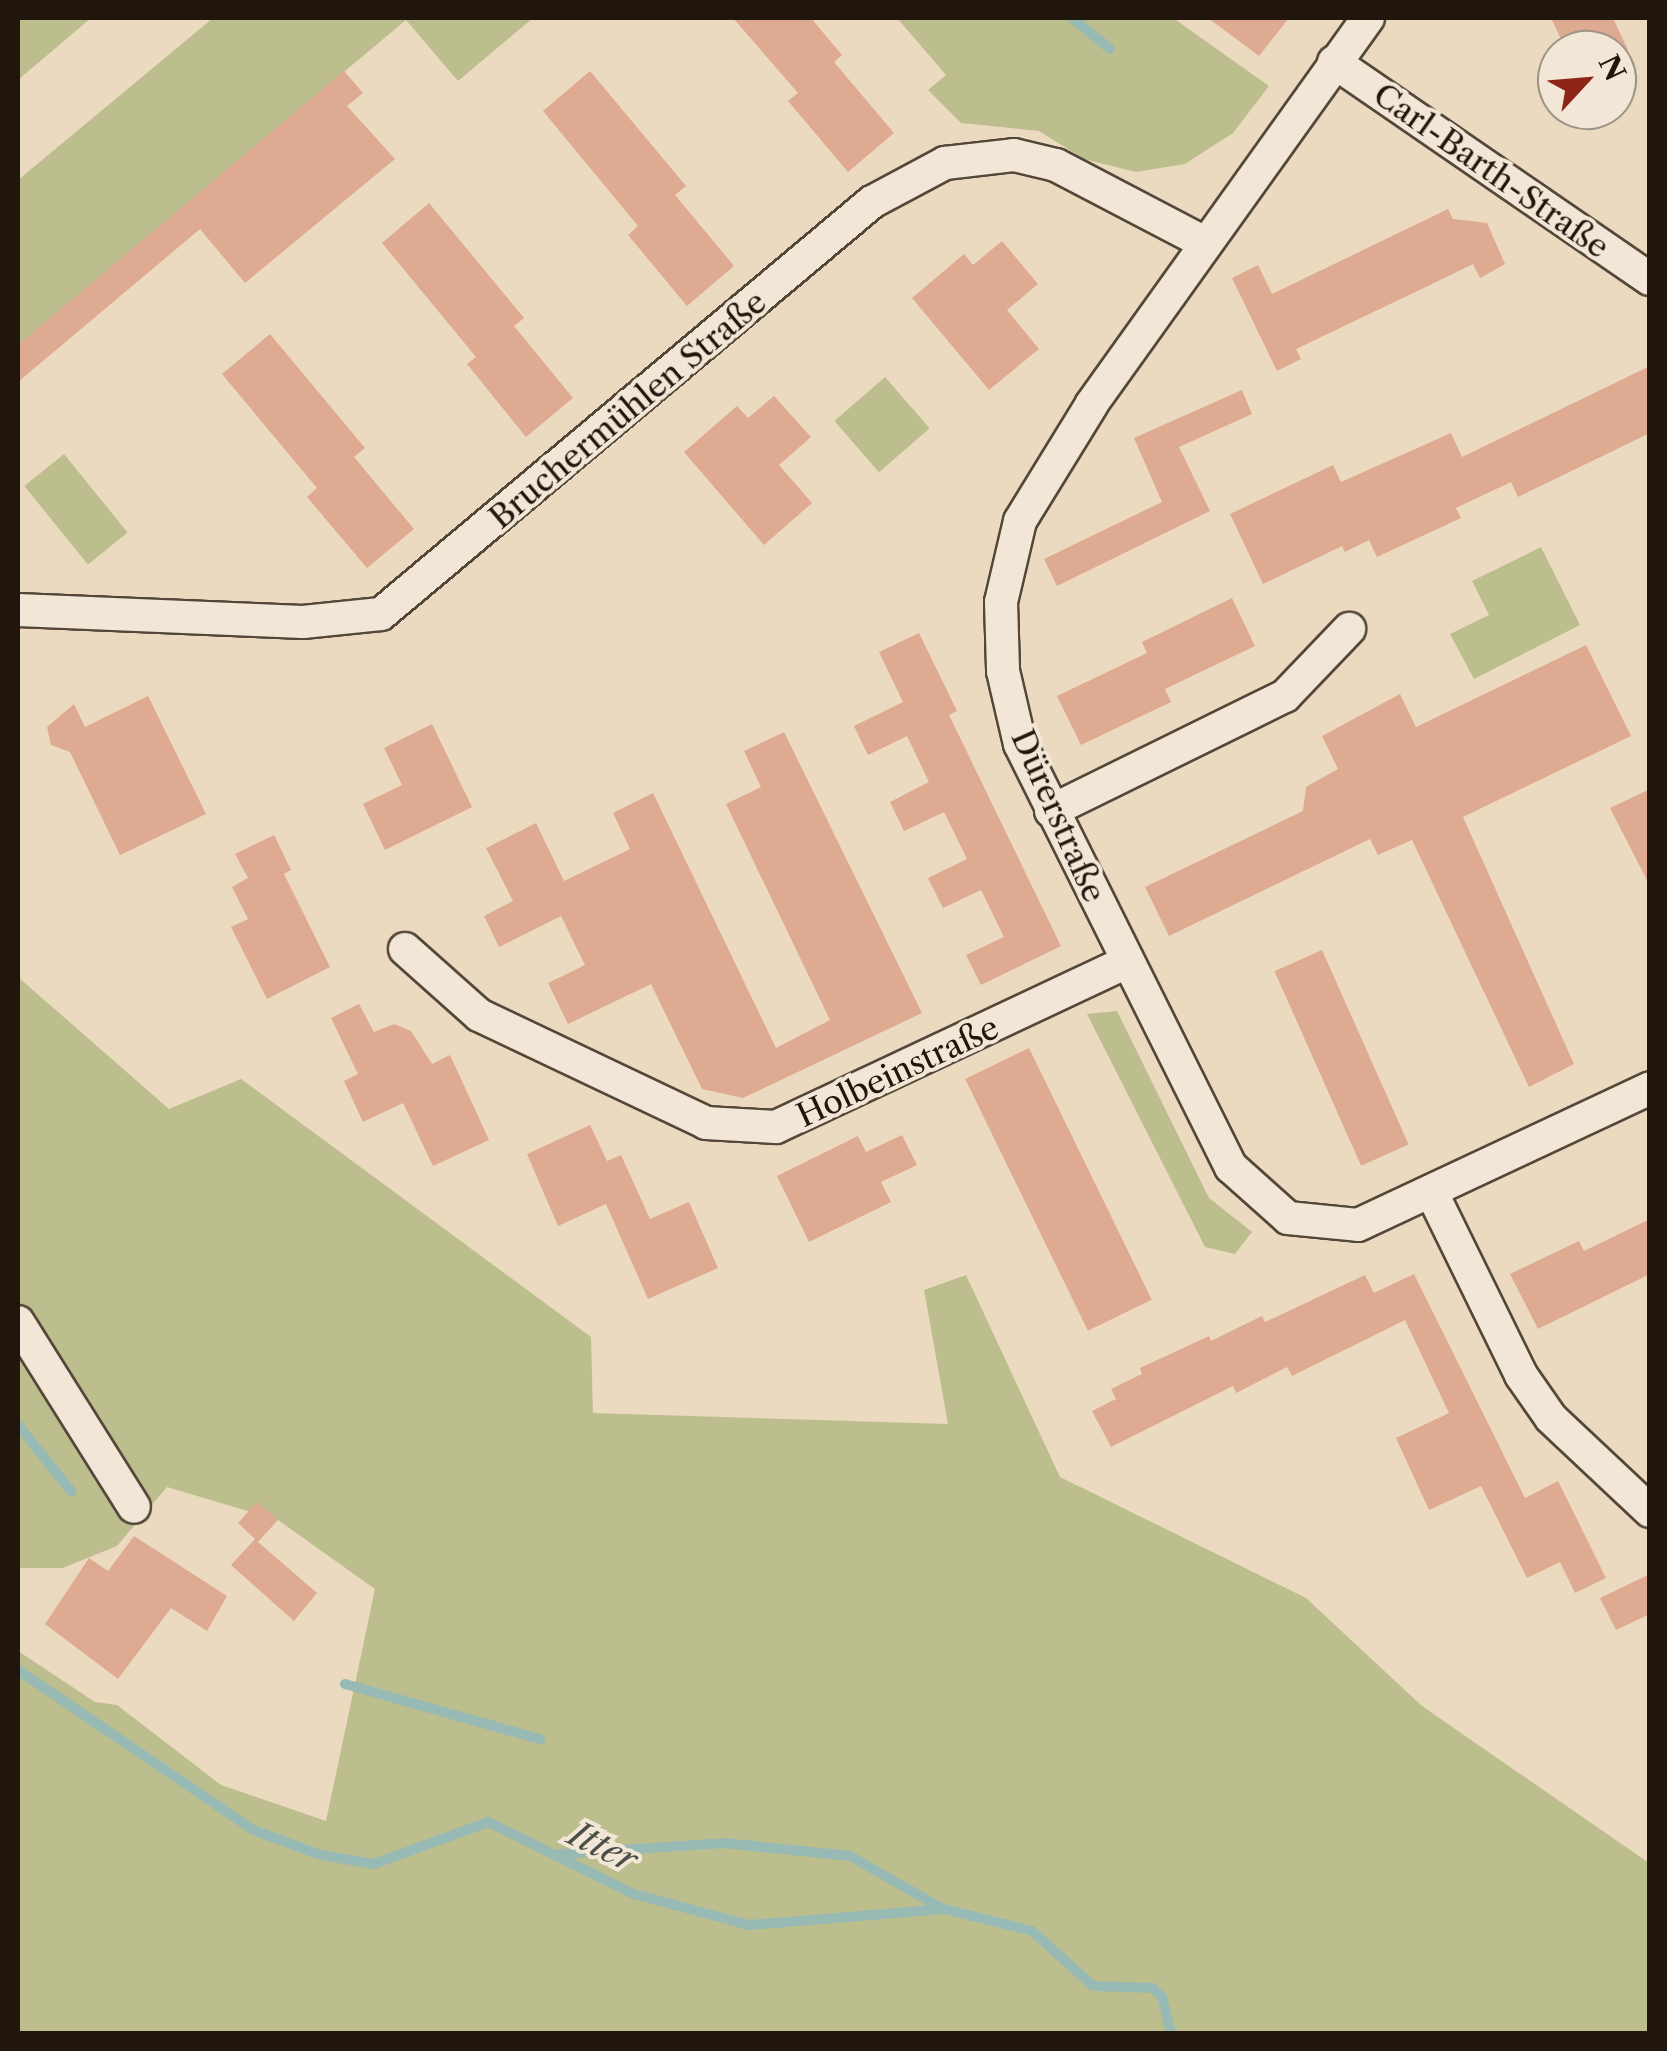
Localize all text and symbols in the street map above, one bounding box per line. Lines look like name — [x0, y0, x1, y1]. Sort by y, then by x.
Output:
north arrow — [1537, 30, 1637, 130]
text: N — [1592, 49, 1633, 86]
street label: Carl-Barth-Straße — [1366, 75, 1616, 267]
street label: Bruchermühlen Straße — [482, 283, 774, 537]
street label: Dürerstraße — [1003, 724, 1113, 908]
street label: Holbeinstraße — [791, 1008, 1005, 1136]
water label: Itter — [562, 1813, 644, 1881]

